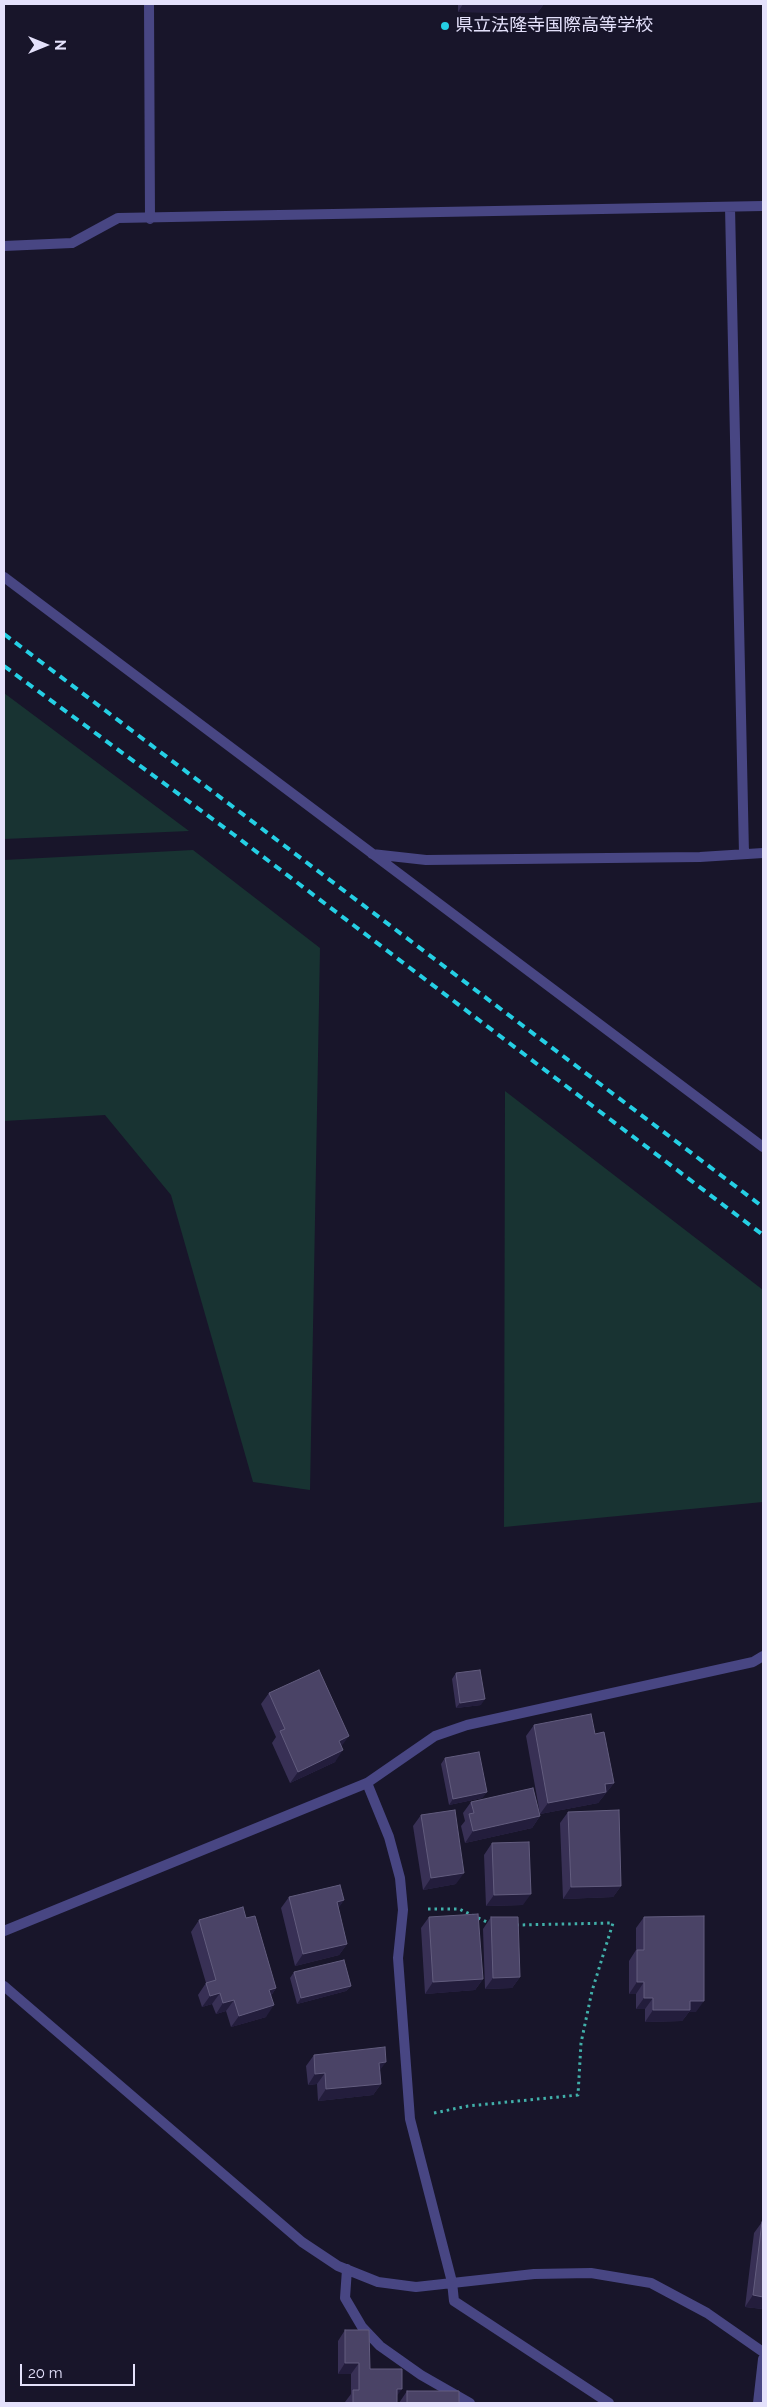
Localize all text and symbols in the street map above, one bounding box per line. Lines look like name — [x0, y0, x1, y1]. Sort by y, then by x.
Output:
place label: 県立法隆寺国際高等学校 — [455, 15, 653, 37]
north arrow — [20, 20, 70, 70]
marker: 県立法隆寺国際高等学校 — [439, 20, 451, 32]
text: N — [52, 40, 68, 50]
scale bar — [22, 2354, 138, 2386]
text: 20 m — [28, 2364, 63, 2382]

